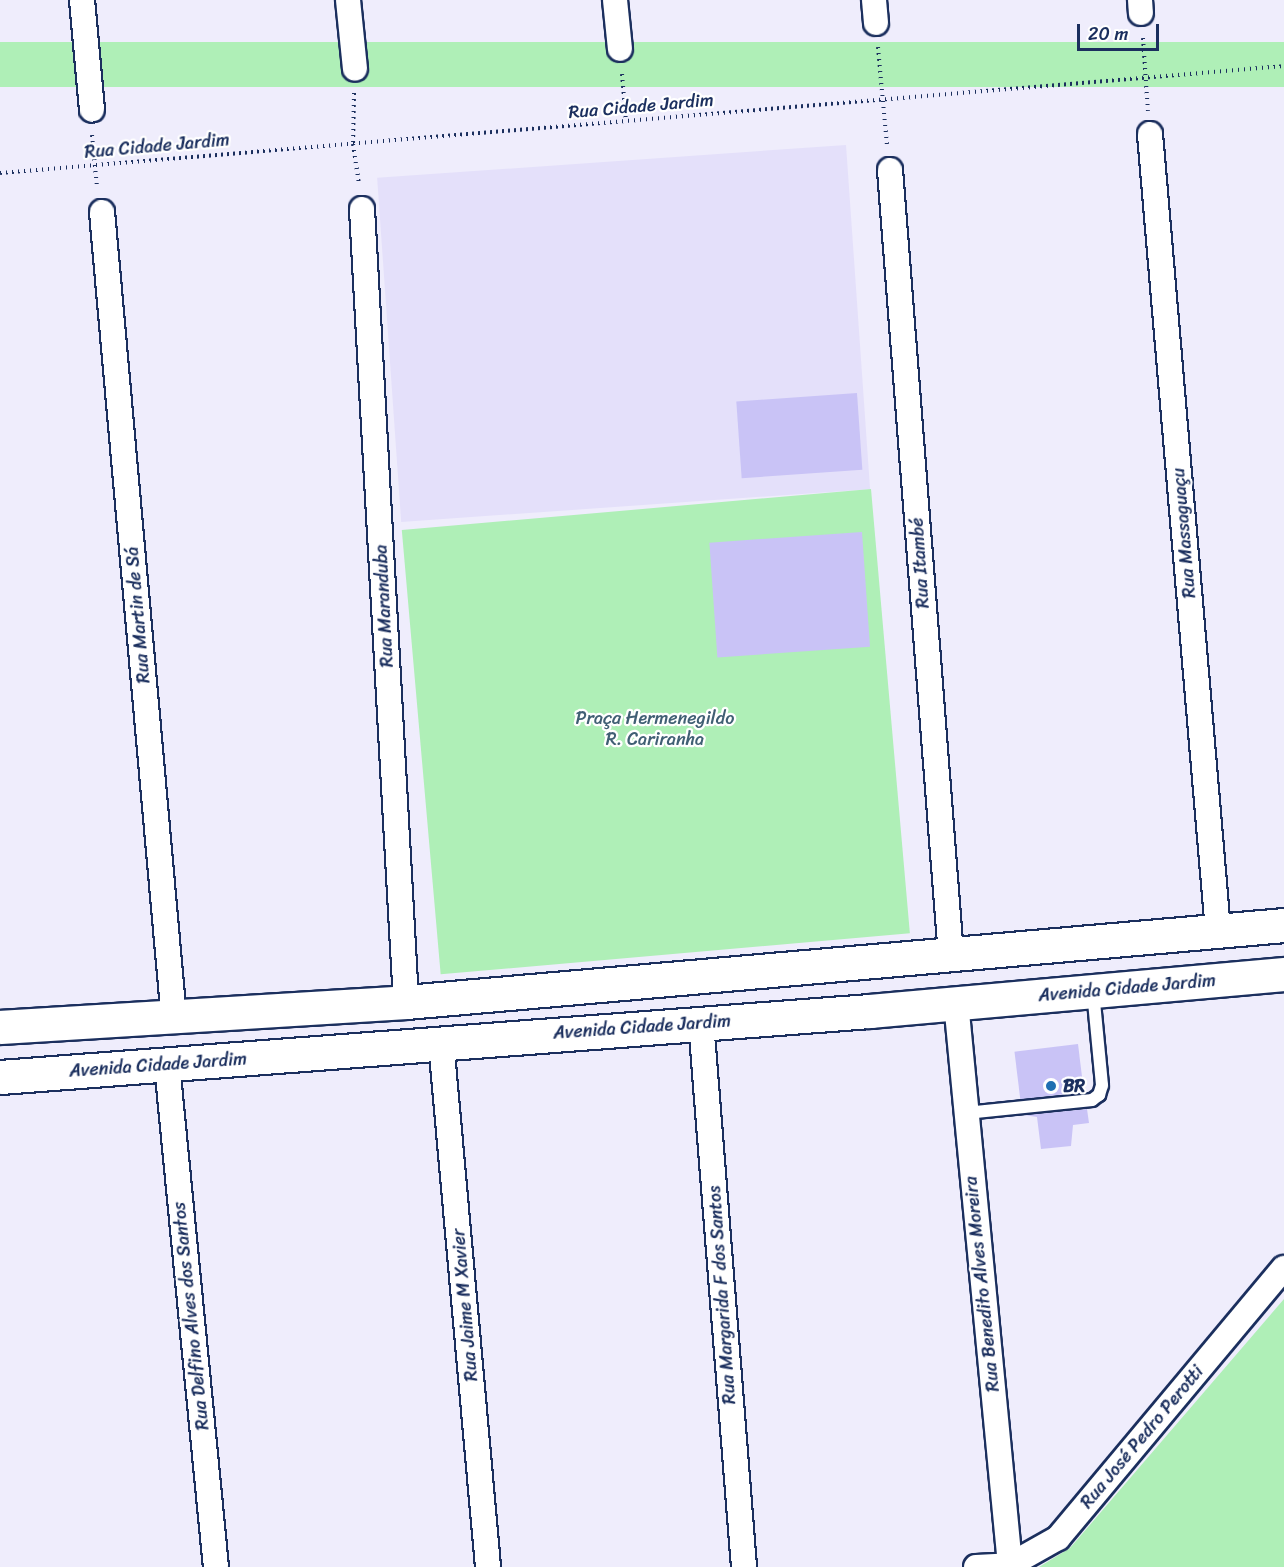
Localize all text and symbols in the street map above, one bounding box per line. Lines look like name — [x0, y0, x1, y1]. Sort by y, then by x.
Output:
scale bar — [1080, 12, 1162, 50]
text: 20 m — [1088, 18, 1128, 50]
street label: Rua Cidade Jardim — [568, 89, 714, 123]
street label: Rua Cidade Jardim — [84, 129, 230, 163]
street label: Rua Massaguaçu — [1168, 467, 1200, 599]
street label: Rua Itambé — [906, 517, 934, 609]
street label: Rua Maranduba — [370, 544, 398, 668]
street label: Rua Martin de Sá — [121, 546, 155, 684]
park label: Praça Hermenegildo R. Cariranha — [576, 708, 734, 750]
street label: Avenida Cidade Jardim — [1037, 969, 1217, 1007]
street label: Avenida Cidade Jardim — [552, 1010, 732, 1044]
street label: Avenida Cidade Jardim — [68, 1048, 248, 1082]
place label: BR — [1063, 1075, 1085, 1097]
marker: BR — [1044, 1079, 1058, 1093]
street label: Rua Benedito Alves Moreira — [960, 1175, 1004, 1393]
street label: Rua Margarida F dos Santos — [704, 1185, 740, 1405]
street label: Rua Delfino Alves dos Santos — [168, 1201, 214, 1431]
street label: Rua Jaime M Xavier — [448, 1228, 482, 1382]
street label: Rua José Pedro Perotti — [1075, 1361, 1209, 1513]

